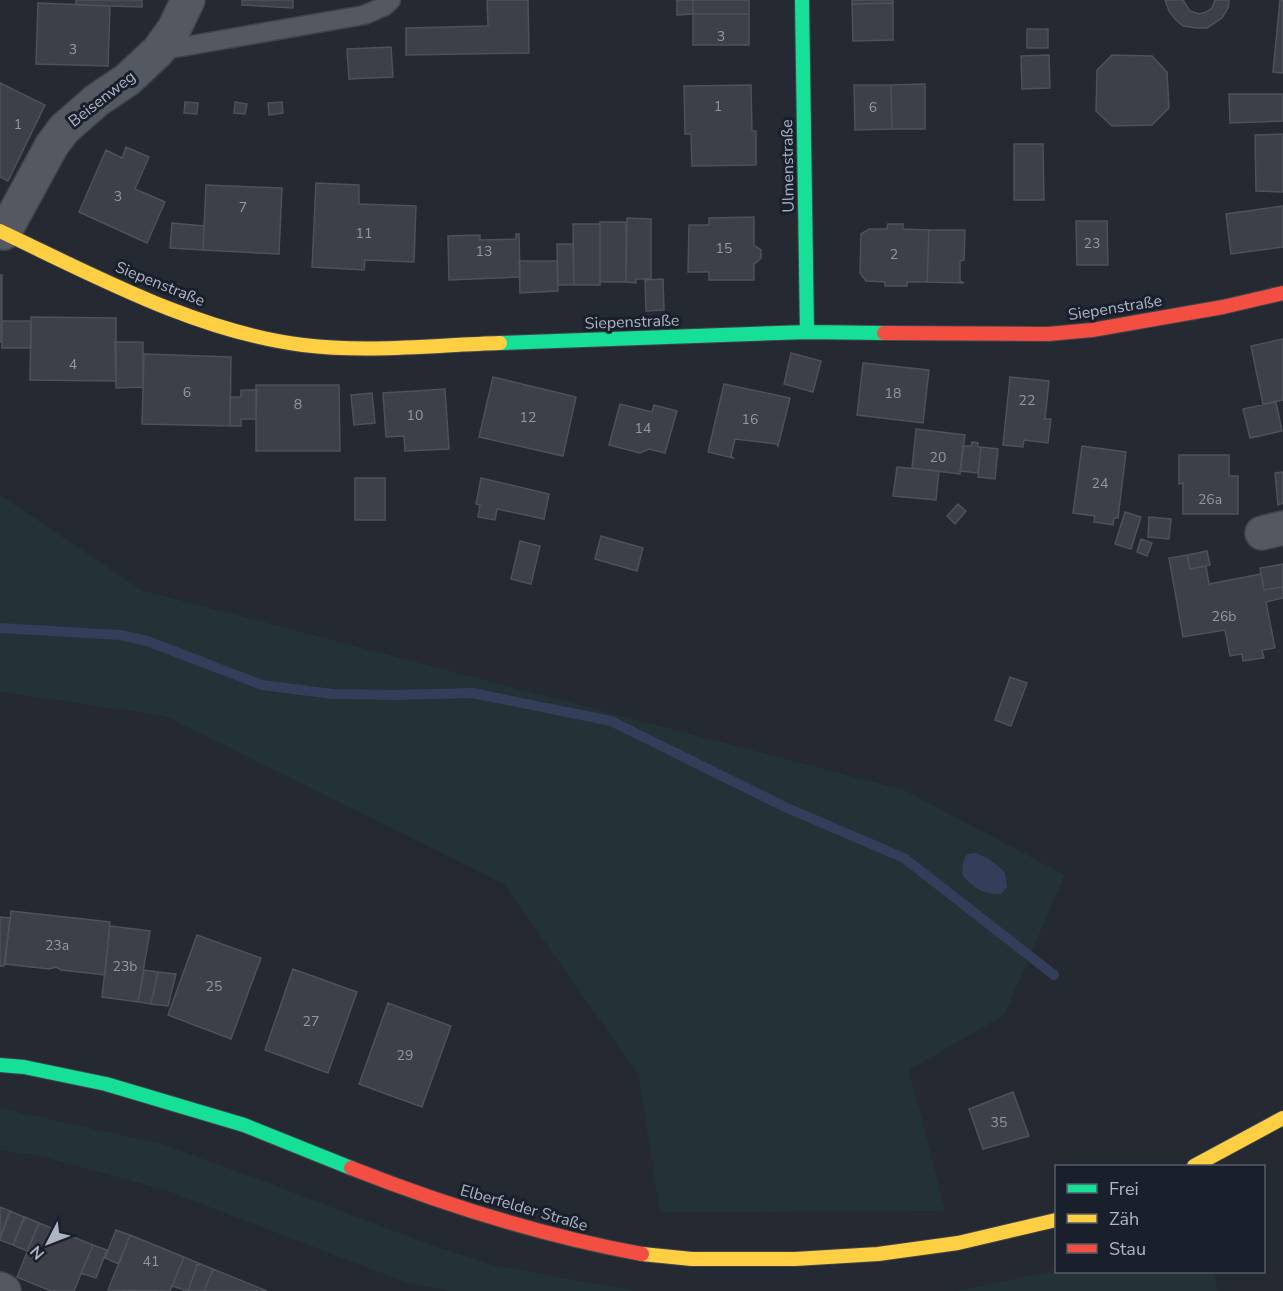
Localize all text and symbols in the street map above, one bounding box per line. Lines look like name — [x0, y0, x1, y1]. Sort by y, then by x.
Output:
house number: 3 — [717, 27, 725, 46]
house number: 3 — [69, 40, 77, 59]
street label: Beisenweg — [64, 66, 140, 132]
house number: 1 — [714, 97, 722, 116]
house number: 6 — [869, 98, 877, 117]
house number: 1 — [14, 115, 22, 134]
street label: Ulmenstraße — [776, 119, 800, 213]
house number: 3 — [114, 187, 122, 206]
house number: 7 — [239, 198, 247, 217]
house number: 11 — [356, 224, 372, 243]
house number: 23 — [1084, 234, 1100, 253]
house number: 15 — [716, 239, 732, 258]
house number: 13 — [476, 242, 492, 261]
house number: 2 — [890, 245, 898, 264]
street label: Siepenstraße — [112, 256, 208, 312]
street label: Siepenstraße — [1067, 290, 1163, 326]
street label: Siepenstraße — [584, 309, 680, 335]
house number: 4 — [69, 355, 77, 374]
house number: 6 — [183, 383, 191, 402]
house number: 18 — [885, 384, 901, 403]
house number: 22 — [1019, 391, 1035, 410]
house number: 8 — [294, 395, 302, 414]
house number: 10 — [407, 406, 423, 425]
house number: 12 — [520, 408, 536, 427]
house number: 16 — [742, 410, 758, 429]
house number: 14 — [635, 419, 651, 438]
house number: 20 — [930, 448, 946, 467]
house number: 24 — [1092, 474, 1108, 493]
house number: 26a — [1198, 490, 1222, 509]
house number: 26b — [1212, 607, 1236, 626]
house number: 23a — [45, 936, 69, 955]
house number: 23b — [113, 957, 137, 976]
house number: 25 — [206, 977, 222, 996]
house number: 27 — [303, 1012, 319, 1031]
house number: 29 — [397, 1046, 413, 1065]
house number: 35 — [991, 1113, 1007, 1132]
legend — [1055, 1165, 1265, 1273]
text: Frei — [1109, 1177, 1139, 1201]
street label: Elberfelder Straße — [458, 1179, 590, 1237]
text: Zäh — [1109, 1207, 1139, 1231]
north arrow — [18, 1213, 78, 1273]
text: Stau — [1109, 1237, 1146, 1261]
text: N — [25, 1241, 50, 1264]
house number: 41 — [143, 1252, 159, 1271]

